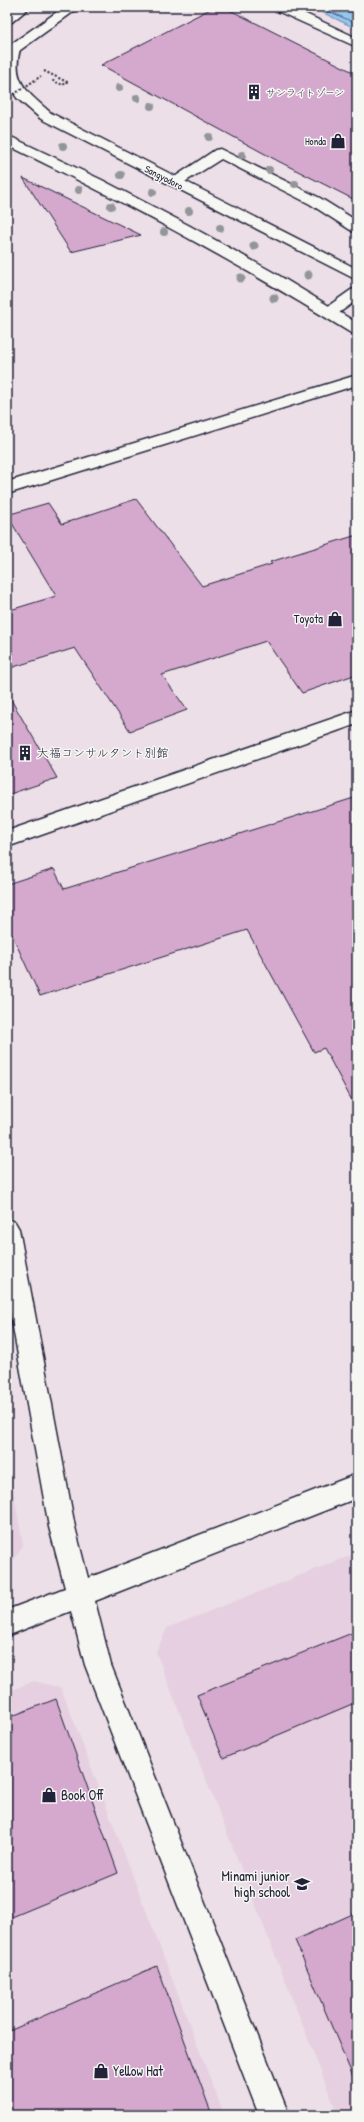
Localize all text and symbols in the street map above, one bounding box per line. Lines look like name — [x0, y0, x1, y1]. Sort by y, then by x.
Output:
building icon: サンライトゾーン — [245, 83, 263, 101]
place label: サンライトゾーン — [266, 86, 344, 99]
shop icon: Honda — [329, 132, 347, 150]
place label: Honda — [305, 135, 326, 148]
street label: Sangyodoro — [142, 162, 185, 193]
place label: Toyota — [294, 610, 323, 627]
shop icon: Toyota — [326, 610, 344, 628]
building icon: 大福コンサルタント別館 — [16, 744, 34, 762]
place label: 大福コンサルタント別館 — [37, 744, 169, 761]
place label: Book Off — [61, 1785, 104, 1804]
shop icon: Book Off — [40, 1786, 58, 1804]
place label: Minami junior high school — [221, 1866, 291, 1902]
school or university icon: Minami junior high school — [293, 1875, 311, 1893]
place label: Yellow Hat — [113, 2061, 163, 2080]
shop icon: Yellow Hat — [92, 2062, 110, 2080]

